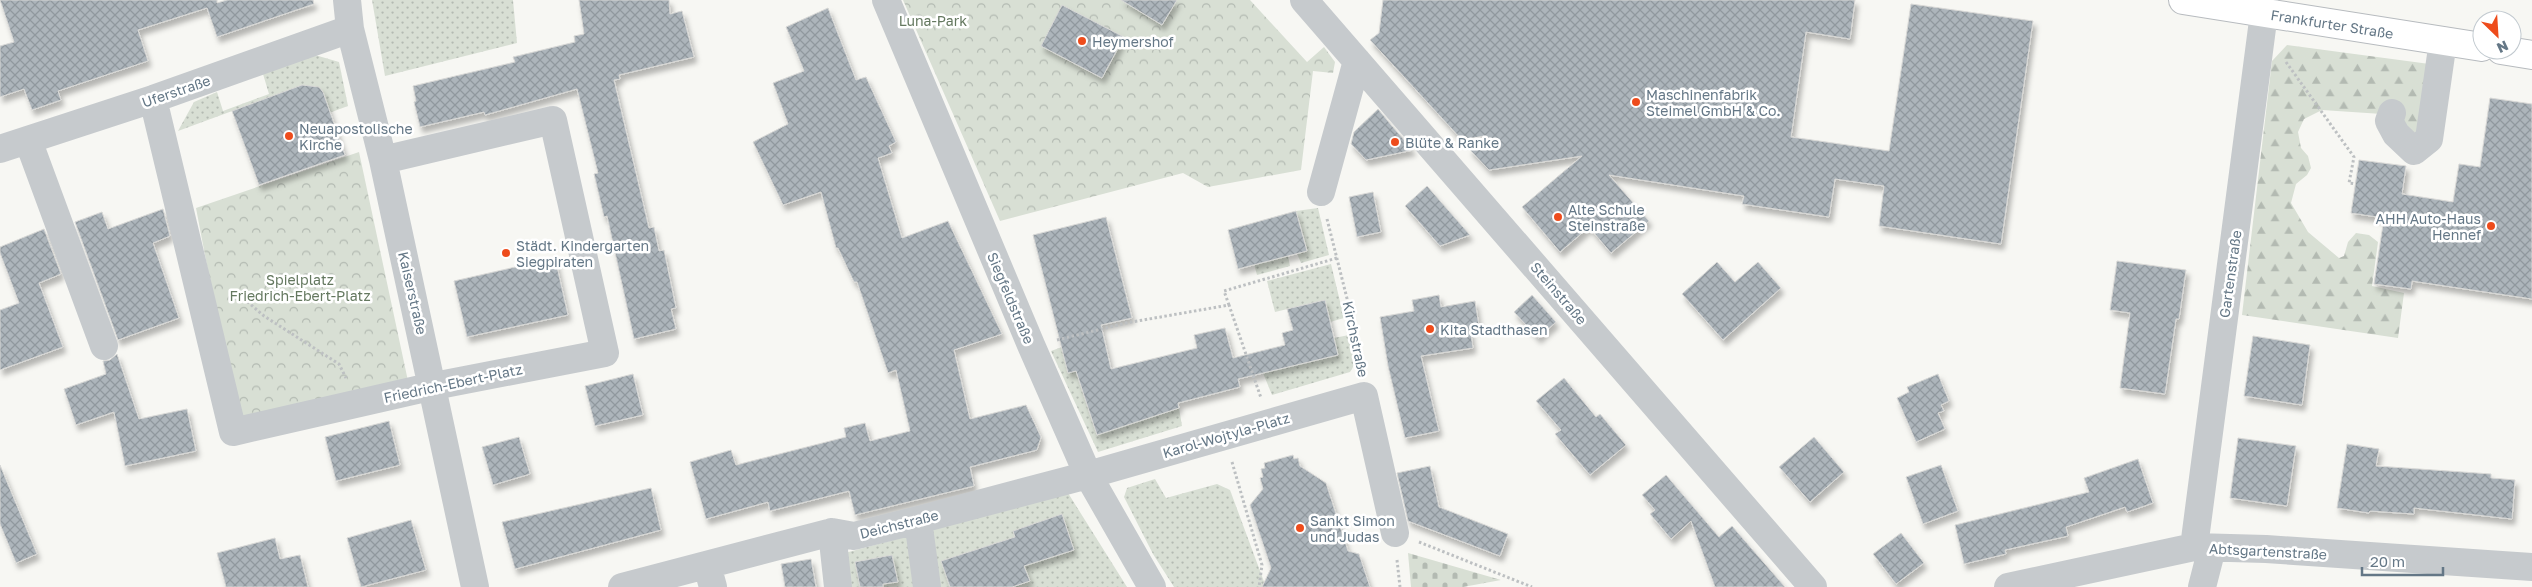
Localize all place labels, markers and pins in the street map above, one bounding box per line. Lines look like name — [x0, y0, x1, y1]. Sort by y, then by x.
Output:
place label: Heymershof — [1092, 33, 1174, 50]
marker: Heymershof — [1076, 35, 1088, 47]
place label: Maschinenfabrik Steimel GmbH & Co. — [1646, 86, 1780, 119]
marker: Maschinenfabrik Steimel GmbH & Co. — [1630, 96, 1642, 108]
place label: Neuapostolische Kirche — [299, 120, 413, 153]
marker: Neuapostolische Kirche — [283, 130, 295, 142]
place label: Blüte & Ranke — [1405, 134, 1499, 151]
marker: Blüte & Ranke — [1389, 136, 1401, 148]
place label: Alte Schule Steinstraße — [1568, 201, 1645, 234]
place label: AHH Auto-Haus Hennef — [2376, 210, 2481, 243]
marker: Alte Schule Steinstraße — [1552, 211, 1564, 223]
marker: AHH Auto-Haus Hennef — [2485, 220, 2497, 232]
place label: Städt. Kindergarten Siegpiraten — [516, 237, 649, 270]
marker: Städt. Kindergarten Siegpiraten — [500, 247, 512, 259]
place label: Kita Stadthasen — [1440, 321, 1548, 338]
marker: Kita Stadthasen — [1424, 323, 1436, 335]
place label: Sankt Simon und Judas — [1310, 512, 1395, 545]
marker: Sankt Simon und Judas — [1294, 522, 1306, 534]

